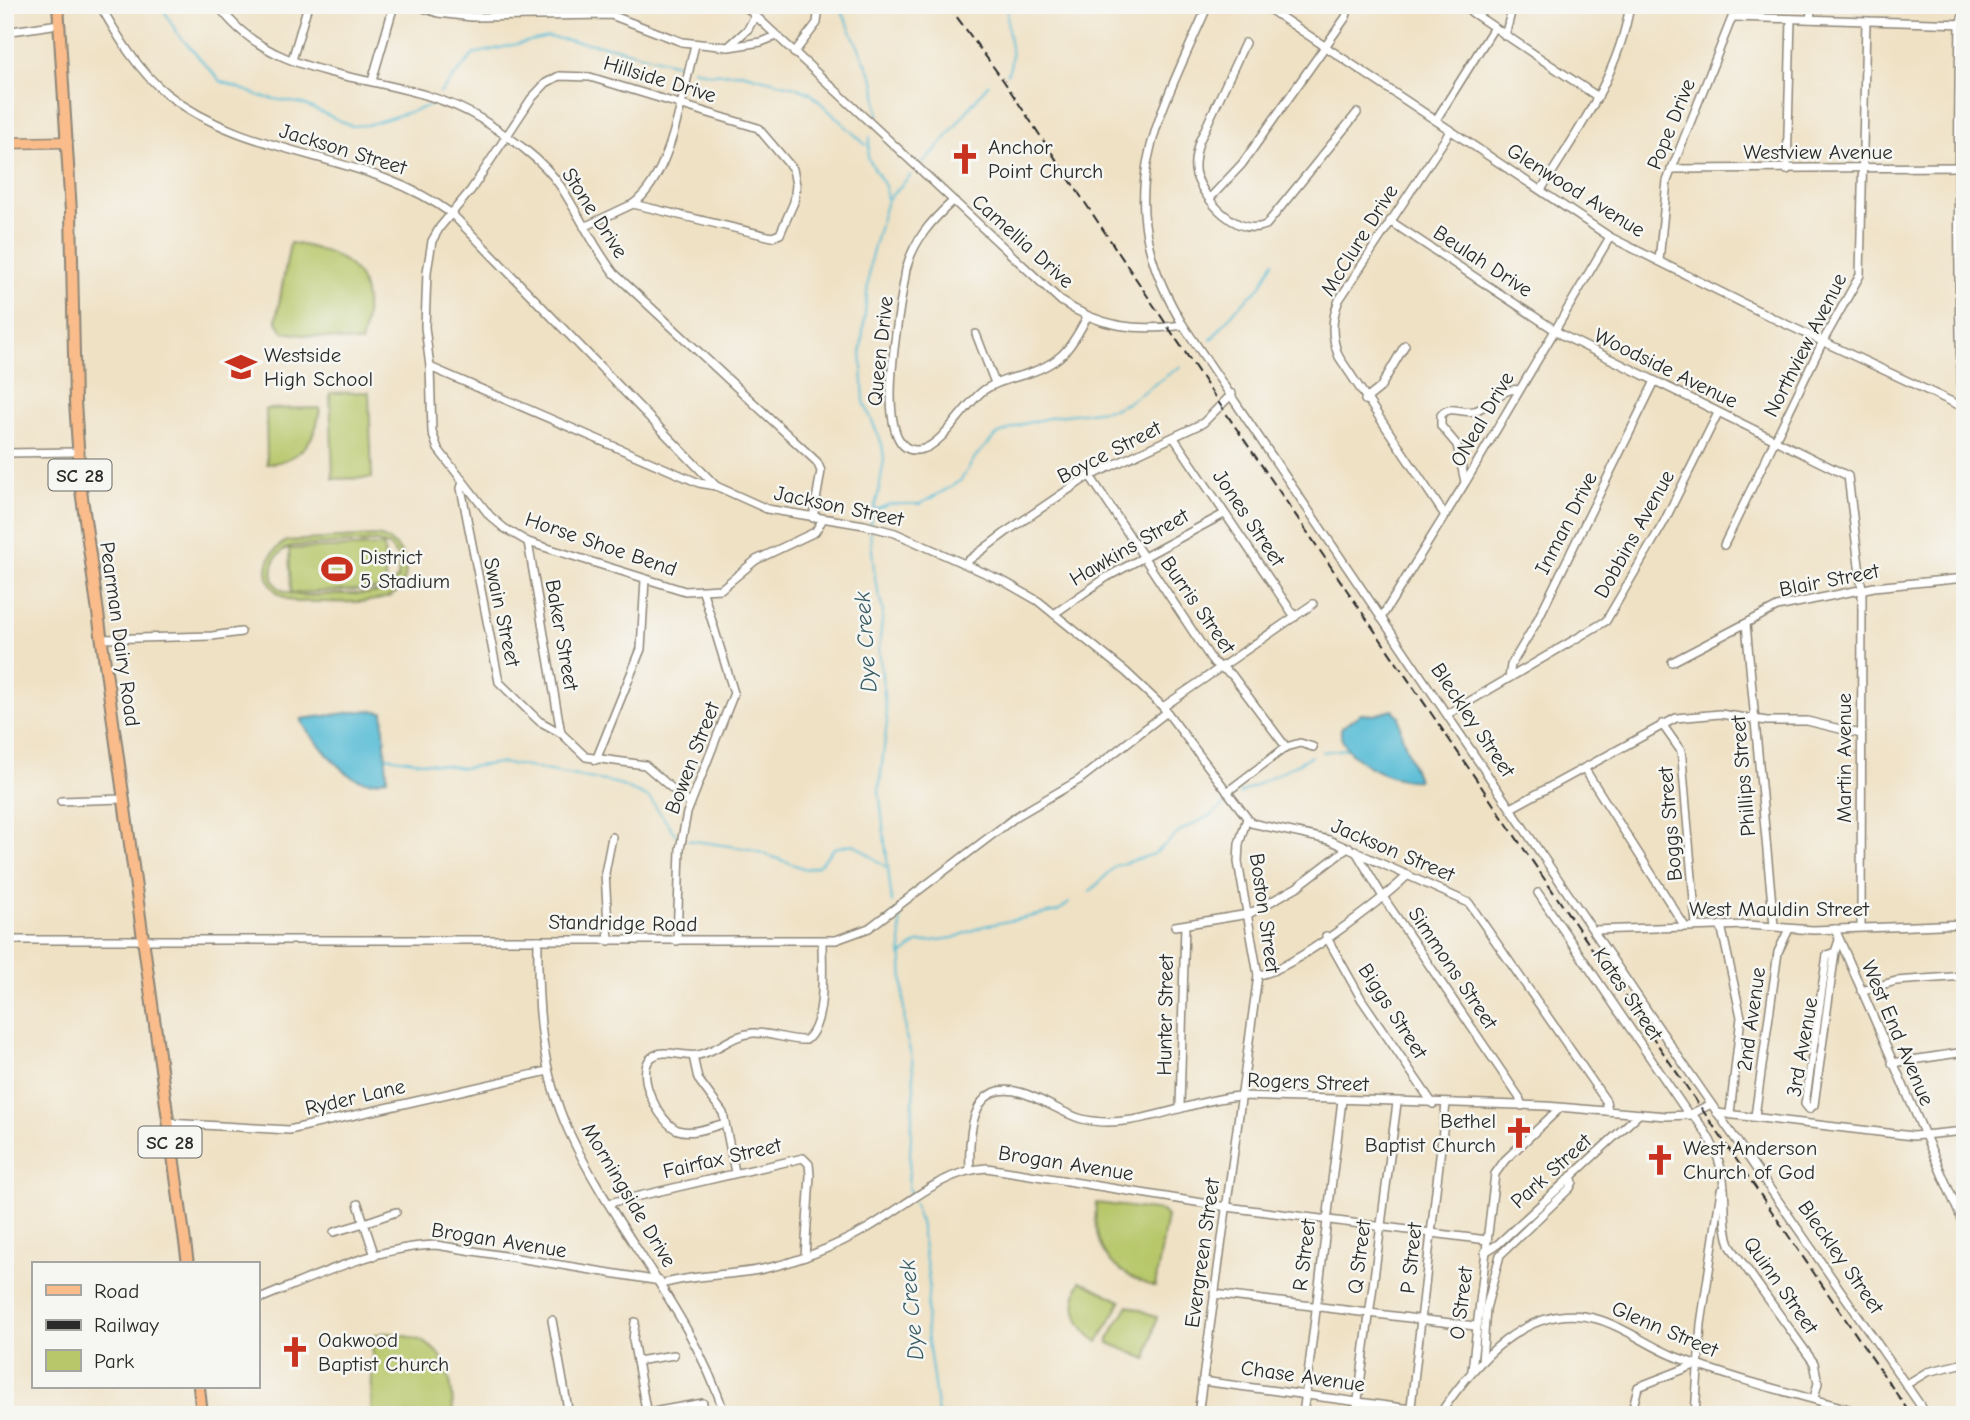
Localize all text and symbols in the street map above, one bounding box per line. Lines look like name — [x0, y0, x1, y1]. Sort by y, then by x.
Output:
street label: Hillside Drive — [601, 50, 719, 108]
street label: Pope Drive — [1642, 75, 1700, 173]
street label: Jackson Street — [277, 118, 410, 180]
place label: Anchor Point Church — [988, 135, 1103, 183]
street label: Glenwood Avenue — [1503, 138, 1649, 242]
street label: Westview Avenue — [1743, 140, 1893, 164]
church icon: Anchor Point Church — [948, 142, 982, 176]
street label: Stone Drive — [557, 164, 633, 262]
street label: McClure Drive — [1315, 180, 1403, 300]
street label: Camellia Drive — [967, 189, 1079, 293]
street label: Beulah Drive — [1429, 220, 1537, 302]
street label: Northview Avenue — [1758, 269, 1852, 421]
street label: Queen Drive — [862, 295, 898, 407]
street label: Woodside Avenue — [1590, 323, 1742, 413]
place label: Westside High School — [264, 343, 373, 391]
school or university icon: Westside High School — [224, 350, 258, 384]
street label: ONeal Drive — [1445, 367, 1519, 471]
street label: Boyce Street — [1053, 415, 1166, 488]
road number: SC 28 — [48, 460, 112, 490]
street label: Jones Street — [1208, 465, 1291, 572]
street label: Dobbins Avenue — [1589, 466, 1679, 602]
street label: Inman Drive — [1530, 468, 1602, 578]
street label: Jackson Street — [772, 481, 907, 532]
street label: Hawkins Street — [1065, 503, 1194, 591]
street label: Horse Shoe Bend — [522, 507, 680, 581]
street label: Pearman Dairy Road — [95, 540, 145, 728]
place label: District 5 Stadium — [360, 545, 450, 593]
sports icon: District 5 Stadium — [320, 552, 354, 586]
street label: Burris Street — [1156, 552, 1241, 659]
street label: Swain Street — [479, 555, 525, 670]
street label: Blair Street — [1777, 558, 1882, 601]
street label: Baker Street — [540, 578, 584, 693]
water label: Dye Creek — [848, 590, 882, 693]
street label: Bleckley Street — [1426, 658, 1521, 782]
street label: Martin Avenue — [1832, 693, 1856, 823]
street label: Bowen Street — [660, 698, 725, 817]
street label: Phillips Street — [1726, 714, 1760, 837]
street label: Boggs Street — [1653, 765, 1687, 882]
street label: Jackson Street — [1328, 813, 1459, 887]
street label: Boston Street — [1245, 852, 1285, 975]
street label: West Mauldin Street — [1689, 897, 1870, 921]
street label: Simmons Street — [1403, 902, 1503, 1034]
street label: Standridge Road — [548, 910, 698, 936]
street label: Kates Street — [1588, 943, 1668, 1046]
street label: Hunter Street — [1152, 953, 1178, 1076]
street label: West End Avenue — [1857, 957, 1939, 1109]
street label: Biggs Street — [1353, 959, 1433, 1064]
street label: 2nd Avenue — [1732, 965, 1770, 1073]
street label: 3rd Avenue — [1781, 995, 1823, 1099]
street label: Rogers Street — [1247, 1068, 1370, 1096]
street label: Ryder Lane — [303, 1074, 407, 1120]
place label: Bethel Baptist Church — [1365, 1109, 1496, 1157]
church icon: Bethel Baptist Church — [1502, 1116, 1536, 1150]
street label: Morningside Drive — [577, 1119, 681, 1271]
road number: SC 28 — [138, 1126, 202, 1158]
street label: Park Street — [1506, 1128, 1597, 1213]
street label: Fairfax Street — [660, 1133, 784, 1183]
place label: West Anderson Church of God — [1683, 1136, 1817, 1184]
street label: Brogan Avenue — [997, 1140, 1135, 1186]
church icon: West Anderson Church of God — [1643, 1143, 1677, 1177]
street label: Evergreen Street — [1180, 1176, 1224, 1329]
street label: Bleckley Street — [1793, 1196, 1889, 1319]
street label: Brogan Avenue — [430, 1217, 568, 1263]
street label: R Street — [1288, 1217, 1320, 1292]
street label: Q Street — [1343, 1218, 1376, 1295]
street label: P Street — [1395, 1220, 1427, 1295]
street label: Quinn Street — [1739, 1232, 1824, 1339]
water label: Dye Creek — [894, 1258, 929, 1361]
legend — [32, 1262, 259, 1388]
street label: O Street — [1445, 1264, 1477, 1341]
text: Road — [94, 1279, 139, 1303]
street label: Glenn Street — [1608, 1296, 1723, 1363]
text: Railway — [94, 1313, 159, 1337]
place label: Oakwood Baptist Church — [318, 1328, 449, 1376]
church icon: Oakwood Baptist Church — [278, 1335, 312, 1369]
text: Park — [94, 1349, 134, 1373]
street label: Chase Avenue — [1239, 1355, 1367, 1397]

